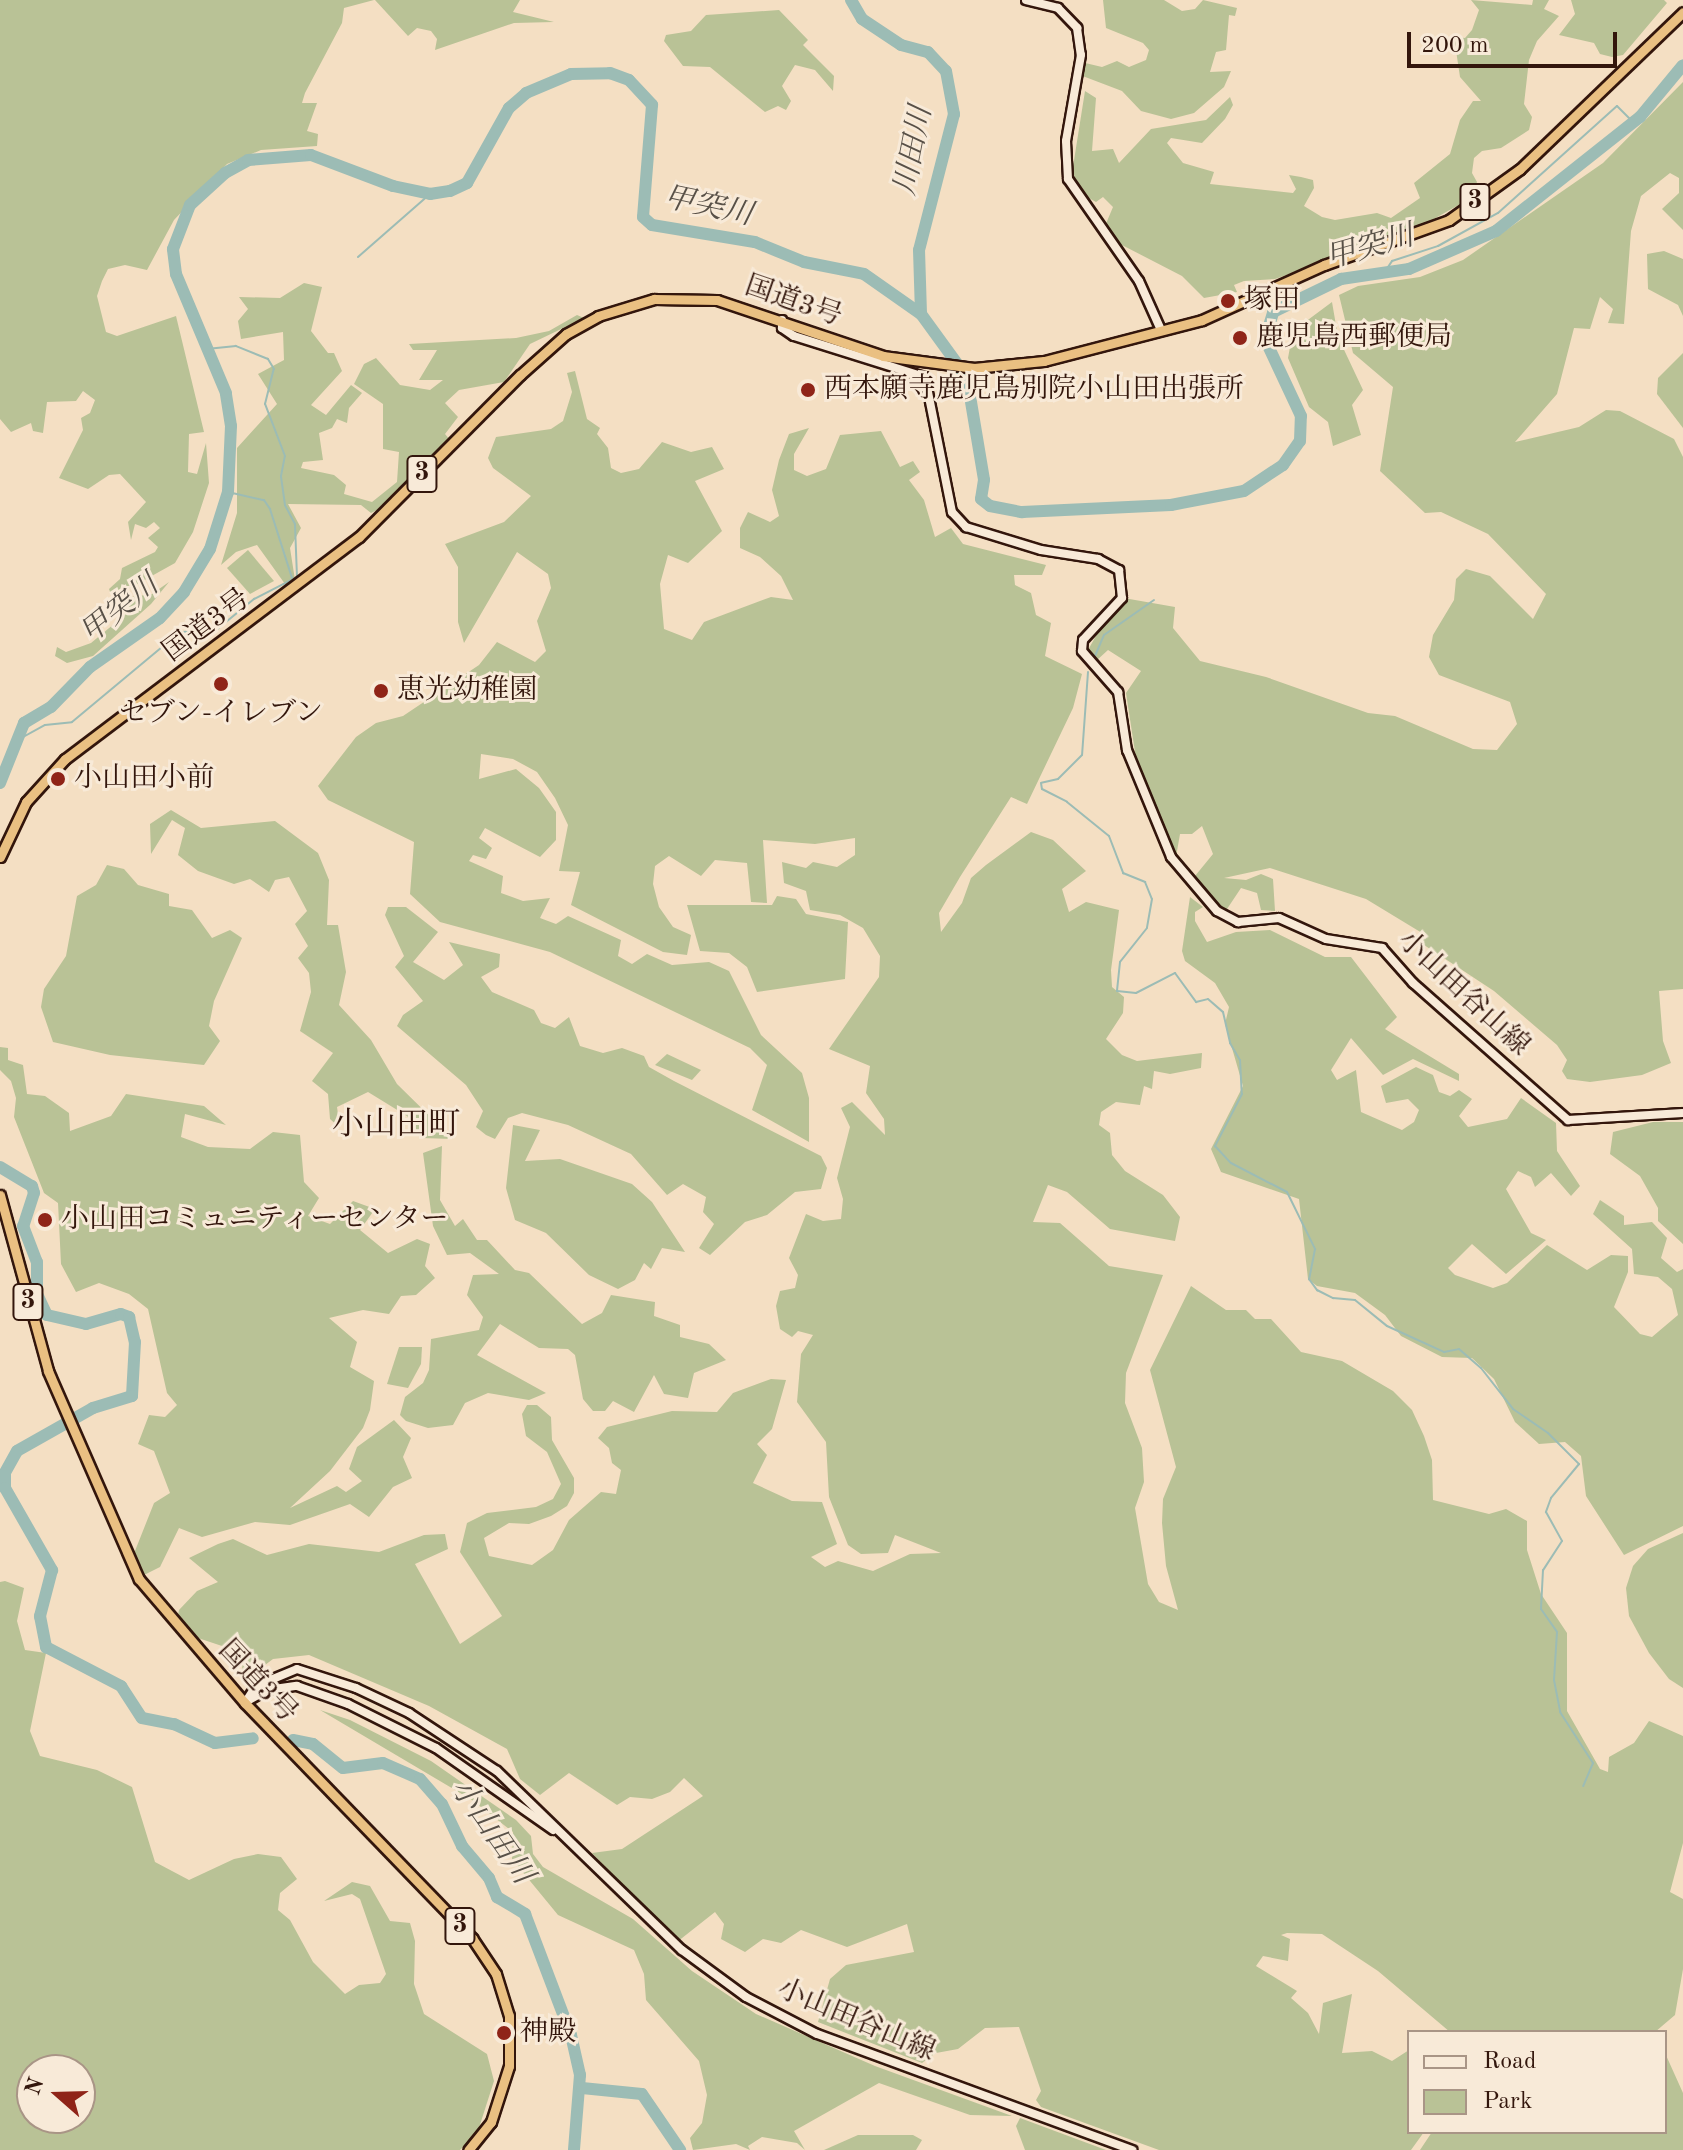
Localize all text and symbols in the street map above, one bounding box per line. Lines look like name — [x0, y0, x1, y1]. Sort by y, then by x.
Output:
scale bar — [1411, 16, 1621, 66]
text: 200 m — [1421, 34, 1489, 58]
water label: 川田川 — [888, 103, 940, 199]
water label: 甲突川 — [660, 180, 756, 234]
road number: 3 — [1459, 180, 1491, 224]
water label: 甲突川 — [1322, 218, 1418, 278]
street label: 国道3号 — [740, 270, 846, 334]
place label: 塚田 — [1244, 284, 1300, 318]
marker: 塚田 — [1219, 292, 1237, 310]
place label: 鹿児島西郵便局 — [1256, 321, 1452, 355]
marker: 鹿児島西郵便局 — [1231, 329, 1249, 347]
place label: 西本願寺鹿児島別院小山田出張所 — [824, 373, 1244, 407]
marker: 西本願寺鹿児島別院小山田出張所 — [799, 381, 817, 399]
road number: 3 — [406, 452, 438, 496]
water label: 甲突川 — [74, 568, 166, 652]
street label: 国道3号 — [157, 582, 257, 670]
place label: 恵光幼稚園 — [397, 674, 537, 708]
marker: セブン-イレブン — [212, 675, 230, 693]
marker: 恵光幼稚園 — [372, 682, 390, 700]
place label: セブン-イレブン — [118, 697, 324, 731]
place label: 小山田小前 — [74, 762, 214, 796]
marker: 小山田小前 — [49, 770, 67, 788]
street label: 小山田谷山線 — [1390, 924, 1536, 1064]
district label: 小山田町 — [332, 1107, 460, 1145]
place label: 小山田コミュニティーセンター — [61, 1203, 453, 1237]
marker: 小山田コミュニティーセンター — [36, 1211, 54, 1229]
road number: 3 — [12, 1280, 44, 1324]
street label: 国道3号 — [211, 1634, 303, 1730]
water label: 小山田川 — [442, 1773, 540, 1891]
road number: 3 — [444, 1904, 476, 1948]
street label: 小山田谷山線 — [772, 1973, 940, 2069]
place label: 神殿 — [520, 2016, 576, 2050]
marker: 神殿 — [495, 2024, 513, 2042]
legend — [1407, 2030, 1667, 2134]
text: Road — [1483, 2050, 1536, 2074]
north arrow — [16, 2054, 96, 2134]
text: N — [22, 2075, 49, 2098]
text: Park — [1483, 2090, 1532, 2114]

